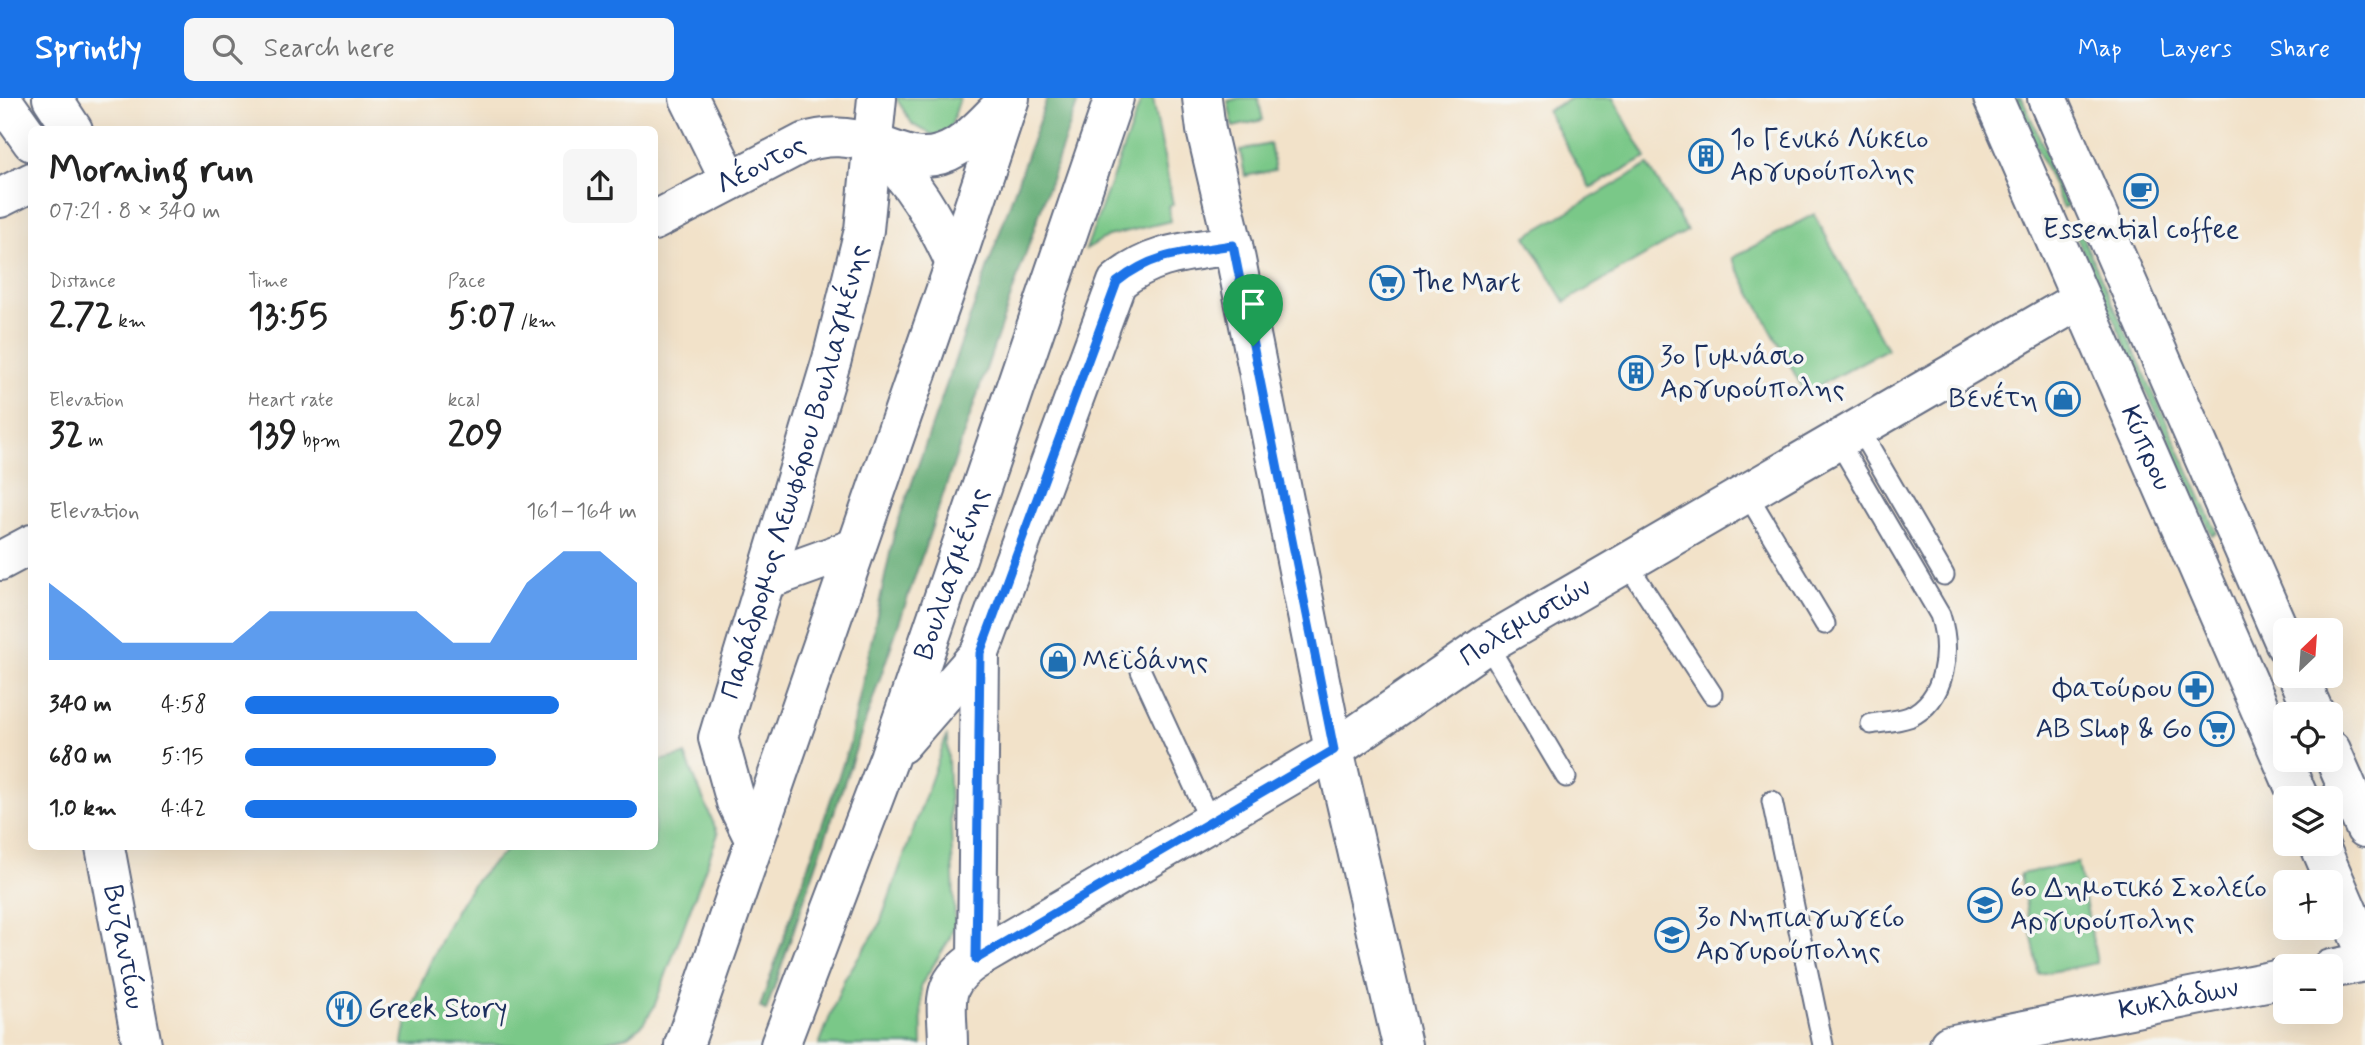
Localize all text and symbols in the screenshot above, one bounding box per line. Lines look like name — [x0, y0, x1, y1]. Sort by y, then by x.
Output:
search box — [184, 18, 674, 81]
text: Sprintly — [35, 27, 142, 71]
icon: search — [208, 30, 246, 68]
text: Search here — [264, 32, 395, 66]
text: Map — [2078, 34, 2122, 65]
text: Layers — [2160, 34, 2232, 65]
text: Share — [2270, 34, 2330, 65]
place label: 1ο Γενικό Λύκειο Αργυρούπολης — [1730, 122, 1929, 191]
street label: Λέοντος — [710, 126, 812, 204]
building icon: 1ο Γενικό Λύκειο Αργυρούπολης — [1687, 137, 1725, 175]
text: Morning run — [49, 146, 254, 195]
button: share — [563, 149, 637, 223]
cafe icon: Essential coffee — [2122, 172, 2160, 210]
text: 07:21 · 8 × 340 m — [49, 197, 221, 227]
place label: Essential coffee — [2043, 212, 2239, 249]
street label: Παράδρομος Λεωφόρου Βουλιαγμένης — [712, 241, 878, 704]
supermarket icon: The Mart — [1368, 264, 1406, 302]
place label: The Mart — [1412, 265, 1521, 302]
text: Distance — [49, 269, 116, 294]
text: Time — [248, 269, 288, 294]
text: Pace — [448, 269, 485, 294]
pin — [1223, 274, 1283, 346]
icon: arrive — [1234, 285, 1272, 323]
text: 2.72 — [49, 294, 113, 340]
text: 13:55 — [248, 294, 328, 340]
text: 5:07 — [448, 294, 515, 340]
text: km — [113, 309, 146, 334]
text: /km — [515, 309, 556, 334]
place label: 3ο Γυμνάσιο Αργυρούπολης — [1660, 339, 1845, 408]
building icon: 3ο Γυμνάσιο Αργυρούπολης — [1617, 354, 1655, 392]
shop icon: Βενέτη — [2044, 380, 2082, 418]
place label: Βενέτη — [1949, 381, 2038, 418]
text: Elevation — [49, 388, 124, 413]
text: Heart rate — [248, 388, 334, 413]
text: kcal — [448, 388, 480, 413]
street label: Κύπρου — [2111, 400, 2181, 496]
text: 32 — [49, 413, 83, 459]
text: 139 — [248, 413, 297, 459]
text: 209 — [448, 413, 503, 459]
text: m — [83, 428, 104, 453]
text: bpm — [297, 428, 341, 453]
street label: Βουλιαγμένης — [905, 483, 998, 664]
text: Elevation — [49, 497, 140, 527]
text: 161–164 m — [526, 497, 637, 527]
street label: Πολεμιστών — [1452, 569, 1598, 676]
north arrow — [2273, 618, 2343, 688]
map controls — [2273, 618, 2343, 1024]
shop icon: Μεϊδάνης — [1039, 642, 1077, 680]
place label: Μεϊδάνης — [1082, 643, 1208, 680]
pharmacy icon: Φατούρου — [2177, 670, 2215, 708]
place label: Φατούρου — [2052, 671, 2172, 708]
text: 340 m — [49, 690, 112, 720]
text: 4:58 — [161, 690, 207, 720]
button: locate — [2273, 702, 2343, 772]
supermarket icon: ΑΒ Shop & Go — [2198, 710, 2236, 748]
place label: ΑΒ Shop & Go — [2035, 711, 2192, 748]
text: 680 m — [49, 742, 112, 772]
text: 5:15 — [161, 742, 203, 772]
button: layers — [2273, 786, 2343, 856]
text: 1.0 km — [49, 794, 117, 824]
text: 4:42 — [161, 794, 206, 824]
button: + — [2273, 870, 2343, 940]
place label: 6ο Δημοτικό Σχολείο Αργυρούπολης — [2010, 871, 2267, 940]
street label: Βυζαντίου — [94, 882, 153, 1012]
school or university icon: 6ο Δημοτικό Σχολείο Αργυρούπολης — [1966, 886, 2004, 924]
place label: 3ο Νηπιαγωγείο Αργυρούπολης — [1696, 901, 1905, 970]
school or university icon: 3ο Νηπιαγωγείο Αργυρούπολης — [1653, 916, 1691, 954]
button: − — [2273, 954, 2343, 1024]
street label: Κυκλάδων — [2115, 969, 2242, 1029]
restaurant icon: Greek Story — [325, 990, 363, 1028]
place label: Greek Story — [368, 991, 508, 1028]

